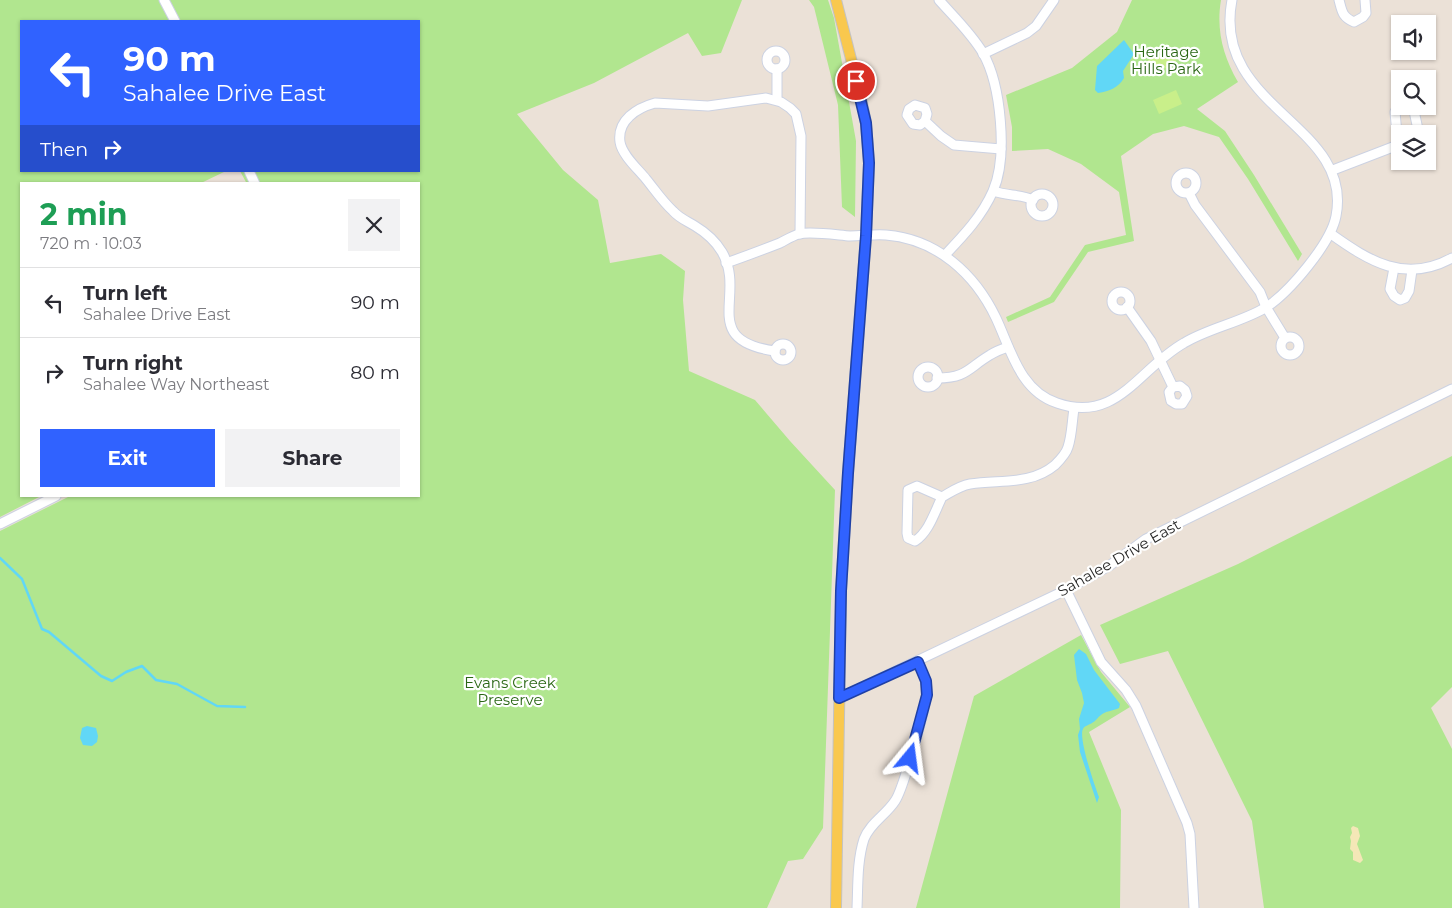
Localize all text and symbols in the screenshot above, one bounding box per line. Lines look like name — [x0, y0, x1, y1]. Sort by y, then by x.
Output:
map controls — [1391, 15, 1436, 170]
button: sound — [1391, 15, 1436, 60]
text: 90 m — [123, 37, 216, 80]
icon: left — [40, 40, 105, 105]
park label: Heritage Hills Park — [1131, 42, 1201, 78]
pin — [835, 60, 877, 102]
icon: arrive — [842, 67, 870, 95]
button: search — [1391, 70, 1436, 115]
text: Sahalee Drive East — [123, 80, 326, 107]
button: layers — [1391, 125, 1436, 170]
icon: right — [98, 135, 126, 163]
text: Then — [40, 138, 88, 161]
text: 2 min — [40, 196, 127, 233]
button: close — [348, 199, 400, 251]
text: 720 m · 10:03 — [40, 234, 142, 253]
text: Turn left — [83, 282, 168, 305]
icon: left — [40, 289, 68, 317]
text: 90 m — [351, 291, 400, 314]
text: Sahalee Drive East — [83, 305, 231, 324]
text: Turn right — [83, 352, 183, 375]
icon: right — [40, 359, 68, 387]
text: 80 m — [350, 361, 400, 384]
text: Sahalee Way Northeast — [83, 375, 269, 394]
button: Exit — [40, 429, 215, 487]
button: Share — [225, 429, 400, 487]
street label: Sahalee Drive East — [1054, 515, 1183, 600]
park label: Evans Creek Preserve — [464, 673, 556, 709]
position arrow — [883, 731, 935, 783]

